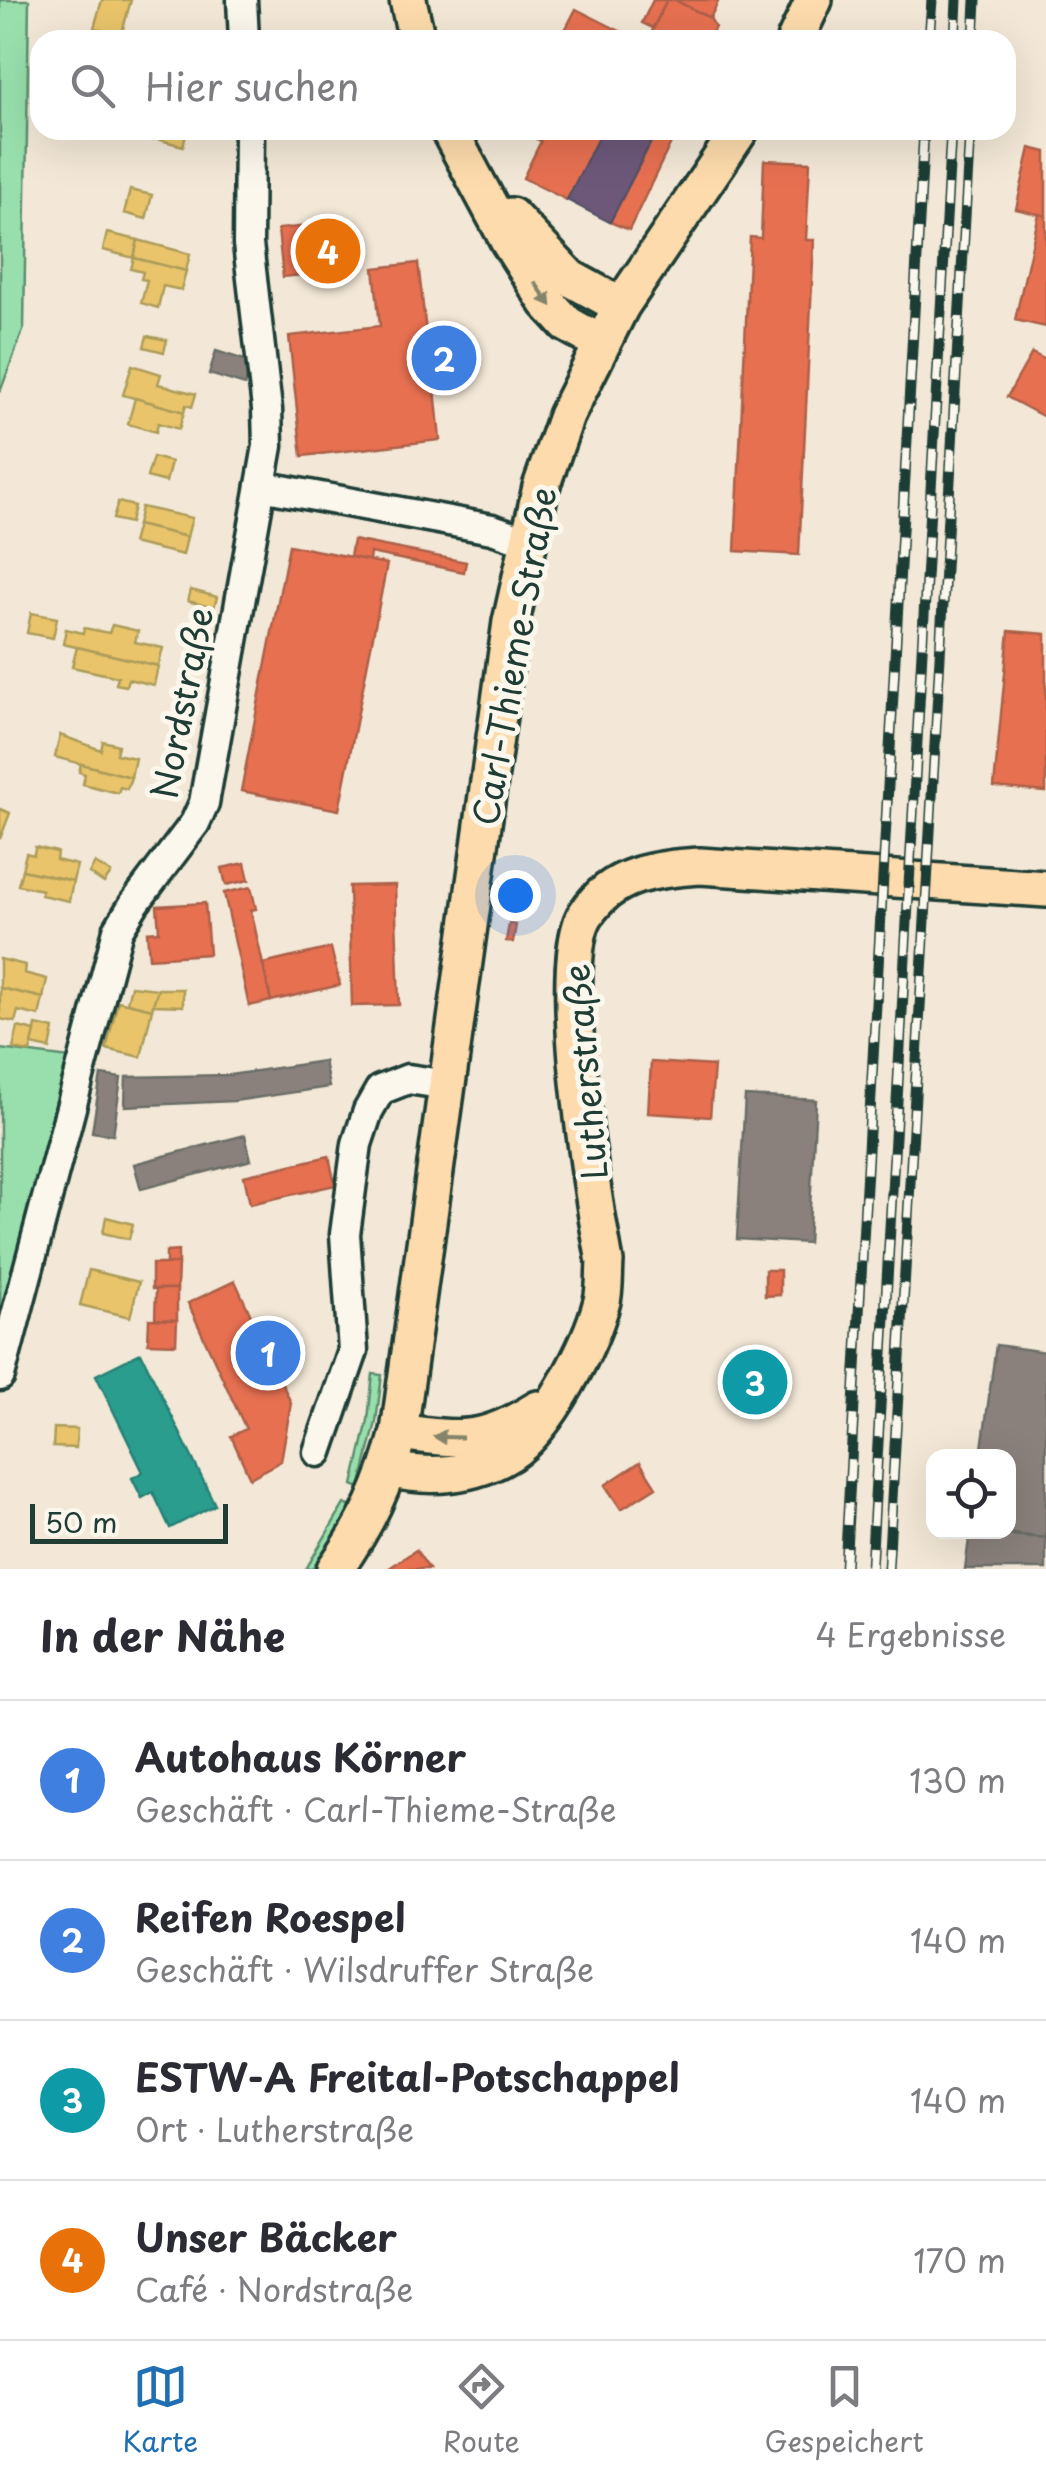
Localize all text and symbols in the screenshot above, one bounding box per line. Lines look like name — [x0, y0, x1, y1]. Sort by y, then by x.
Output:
search box — [30, 30, 1016, 140]
text: Hier suchen — [145, 57, 359, 114]
icon: search — [65, 58, 120, 113]
pin: 4 — [296, 214, 360, 288]
one-way arrow — [533, 280, 552, 307]
pin: 2 — [412, 320, 476, 396]
street label: Carl-Thieme-Straße — [457, 483, 569, 829]
street label: Nordstraße — [136, 603, 226, 803]
your location — [490, 870, 541, 921]
street label: Lutherstraße — [548, 962, 620, 1182]
pin: 1 — [236, 1316, 300, 1390]
pin: 3 — [722, 1344, 788, 1420]
one-way arrow — [431, 1429, 463, 1445]
map controls — [926, 1449, 1016, 1539]
button: locate — [926, 1449, 1016, 1539]
scale bar — [30, 1499, 228, 1544]
text: 50 m — [45, 1500, 118, 1543]
text: In der Nähe — [40, 1603, 285, 1666]
text: 4 Ergebnisse — [815, 1610, 1006, 1658]
text: Autohaus Körner — [135, 1728, 466, 1785]
text: 1 — [65, 1756, 80, 1804]
text: 130 m — [909, 1756, 1006, 1804]
text: Geschäft · Carl-Thieme-Straße — [135, 1785, 616, 1833]
text: Reifen Roespel — [135, 1888, 405, 1945]
text: 2 — [61, 1916, 84, 1964]
text: 140 m — [910, 1916, 1006, 1964]
text: Geschäft · Wilsdruffer Straße — [135, 1945, 594, 1993]
text: ESTW-A Freital-Potschappel — [135, 2048, 679, 2105]
text: 3 — [62, 2076, 83, 2124]
text: 140 m — [910, 2076, 1006, 2124]
text: Ort · Lutherstraße — [135, 2105, 414, 2153]
text: Unser Bäcker — [135, 2208, 397, 2265]
text: 4 — [62, 2236, 83, 2284]
text: 170 m — [913, 2236, 1006, 2284]
text: Café · Nordstraße — [135, 2265, 413, 2313]
tab: Karte — [122, 2359, 198, 2462]
tab: Route — [443, 2359, 520, 2462]
tab: Gespeichert — [764, 2359, 924, 2462]

